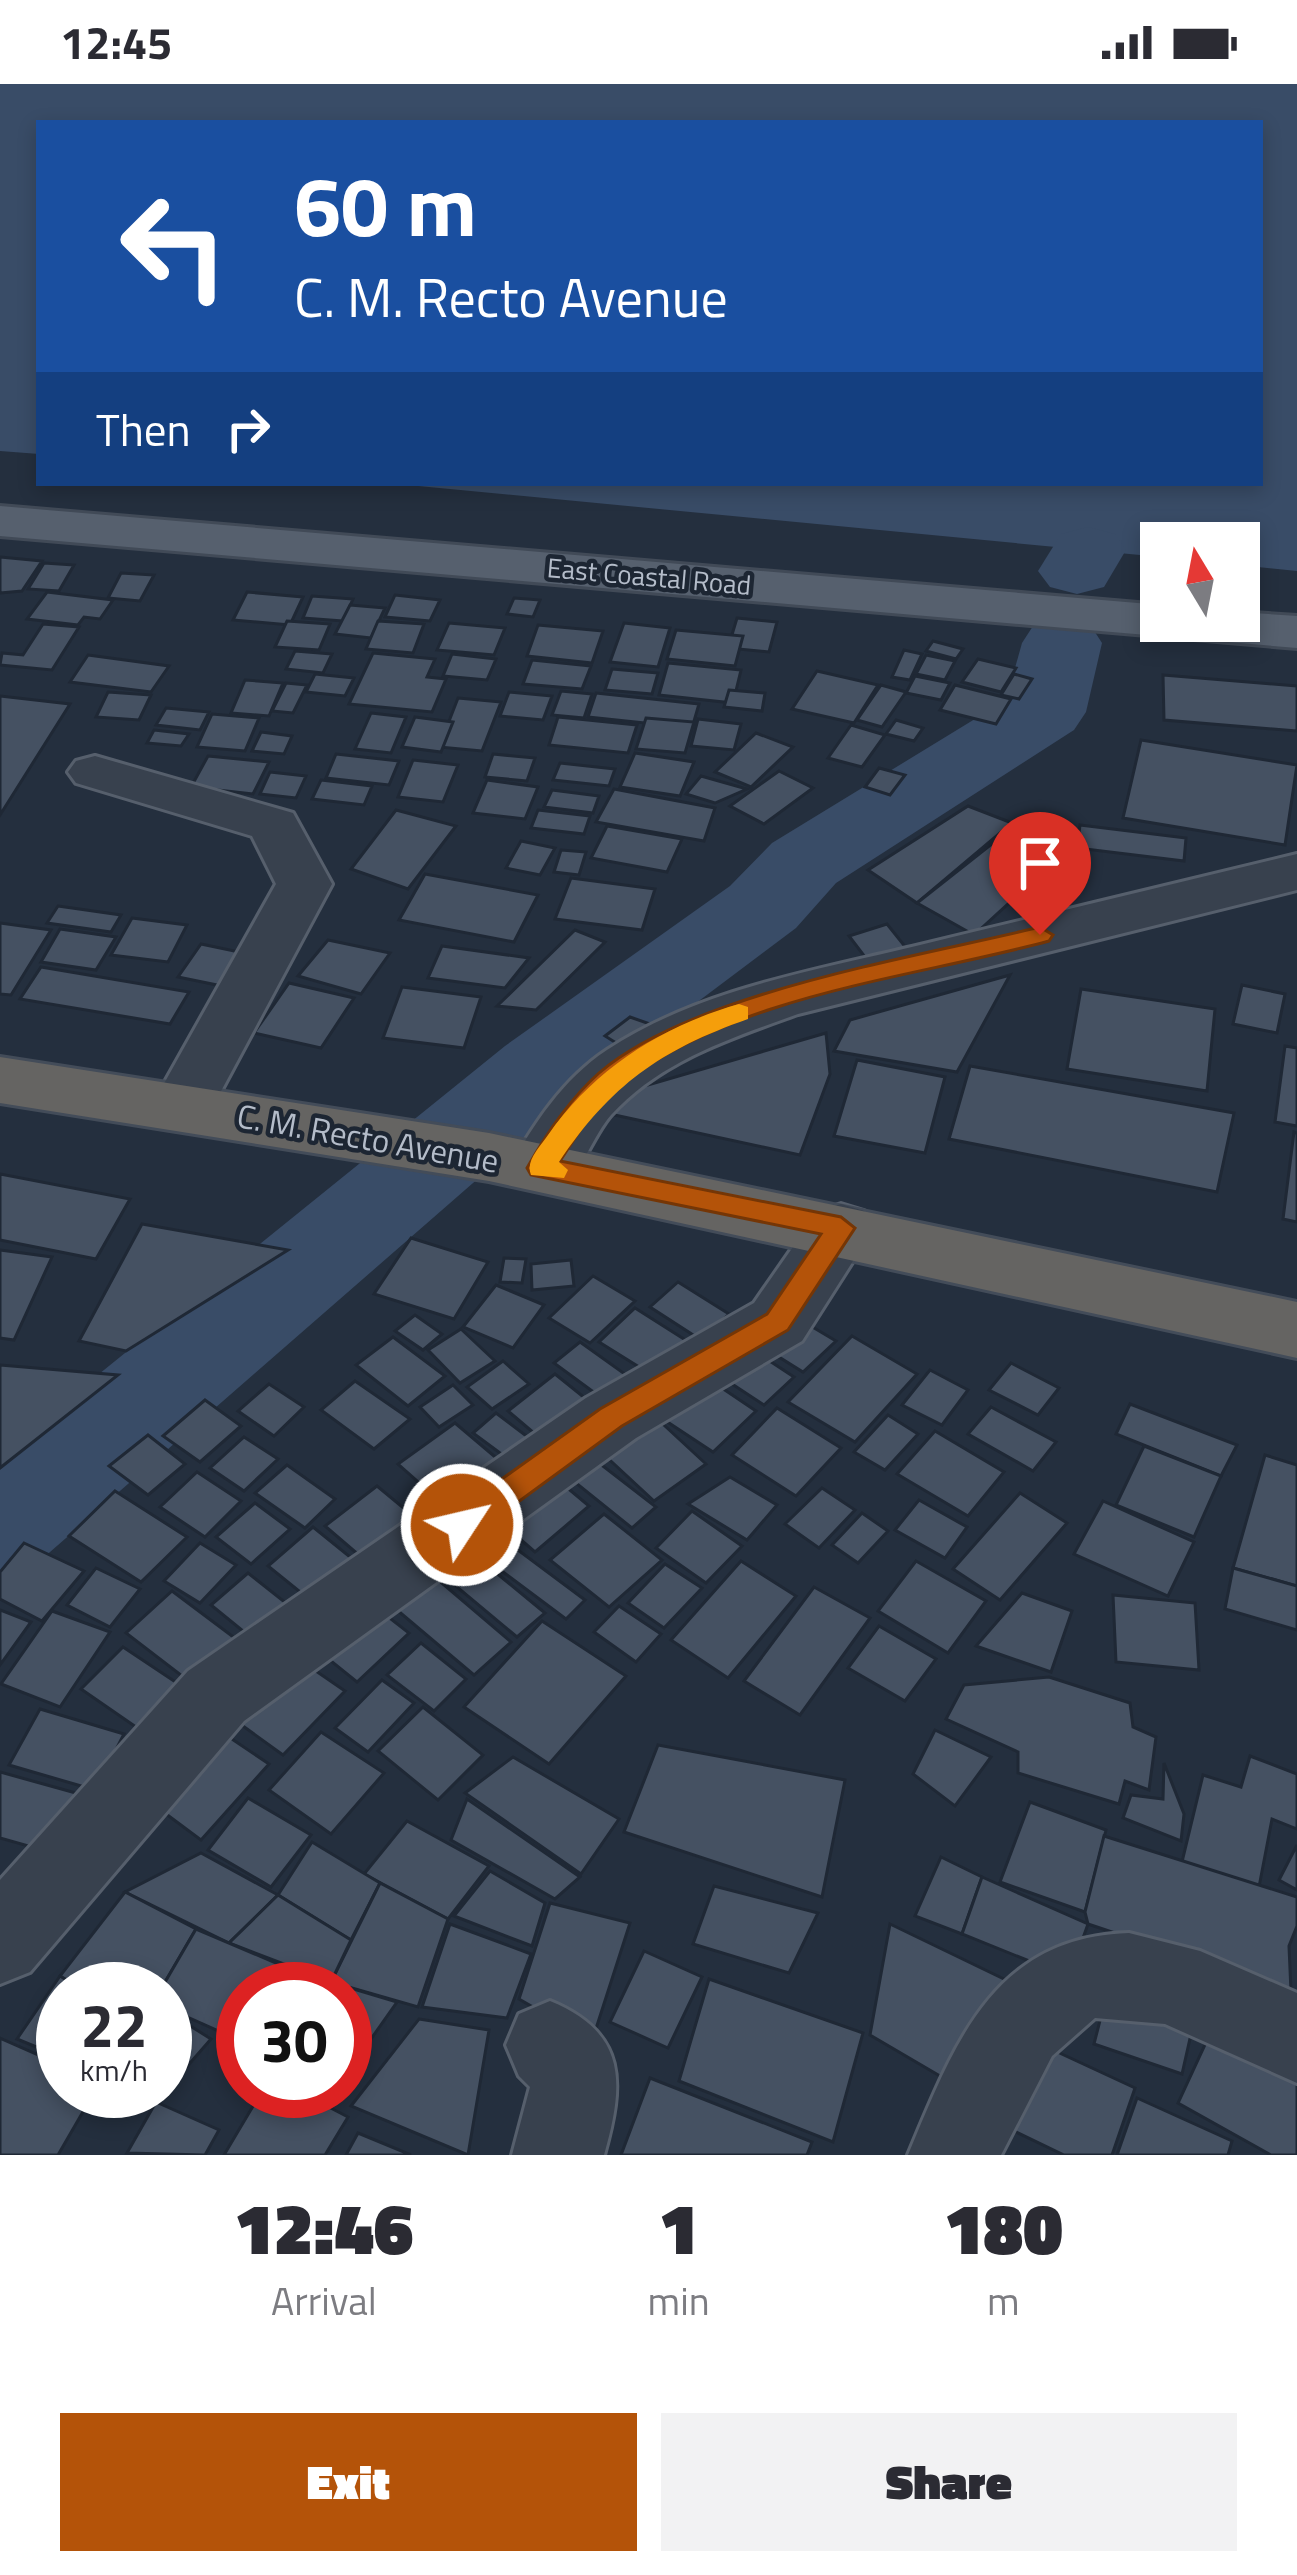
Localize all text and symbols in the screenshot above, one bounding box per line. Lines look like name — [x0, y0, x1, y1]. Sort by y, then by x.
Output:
text: 12:45 — [60, 8, 172, 76]
text: 60 m — [294, 141, 477, 269]
icon: left — [96, 168, 252, 324]
text: C. M. Recto Avenue — [294, 256, 728, 338]
text: Then — [96, 395, 191, 463]
icon: right — [215, 396, 281, 462]
north arrow — [1140, 522, 1260, 642]
map controls — [1140, 522, 1260, 642]
street label: East Coastal Road — [545, 546, 753, 605]
pin — [989, 812, 1091, 935]
icon: arrive — [1007, 830, 1073, 896]
street label: C. M. Recto Avenue — [233, 1090, 503, 1186]
position arrow — [399, 1462, 525, 1588]
speed limit sign: 30 — [216, 1962, 372, 2118]
text: 22 — [80, 1979, 148, 2070]
text: km/h — [80, 2047, 148, 2093]
text: 12:46 — [234, 2172, 413, 2282]
text: 1 — [659, 2172, 698, 2282]
text: 180 — [944, 2172, 1063, 2282]
text: Arrival — [271, 2271, 377, 2330]
text: min — [648, 2271, 710, 2330]
text: m — [987, 2271, 1020, 2330]
button: Exit — [60, 2413, 637, 2551]
button: Share — [661, 2413, 1237, 2551]

